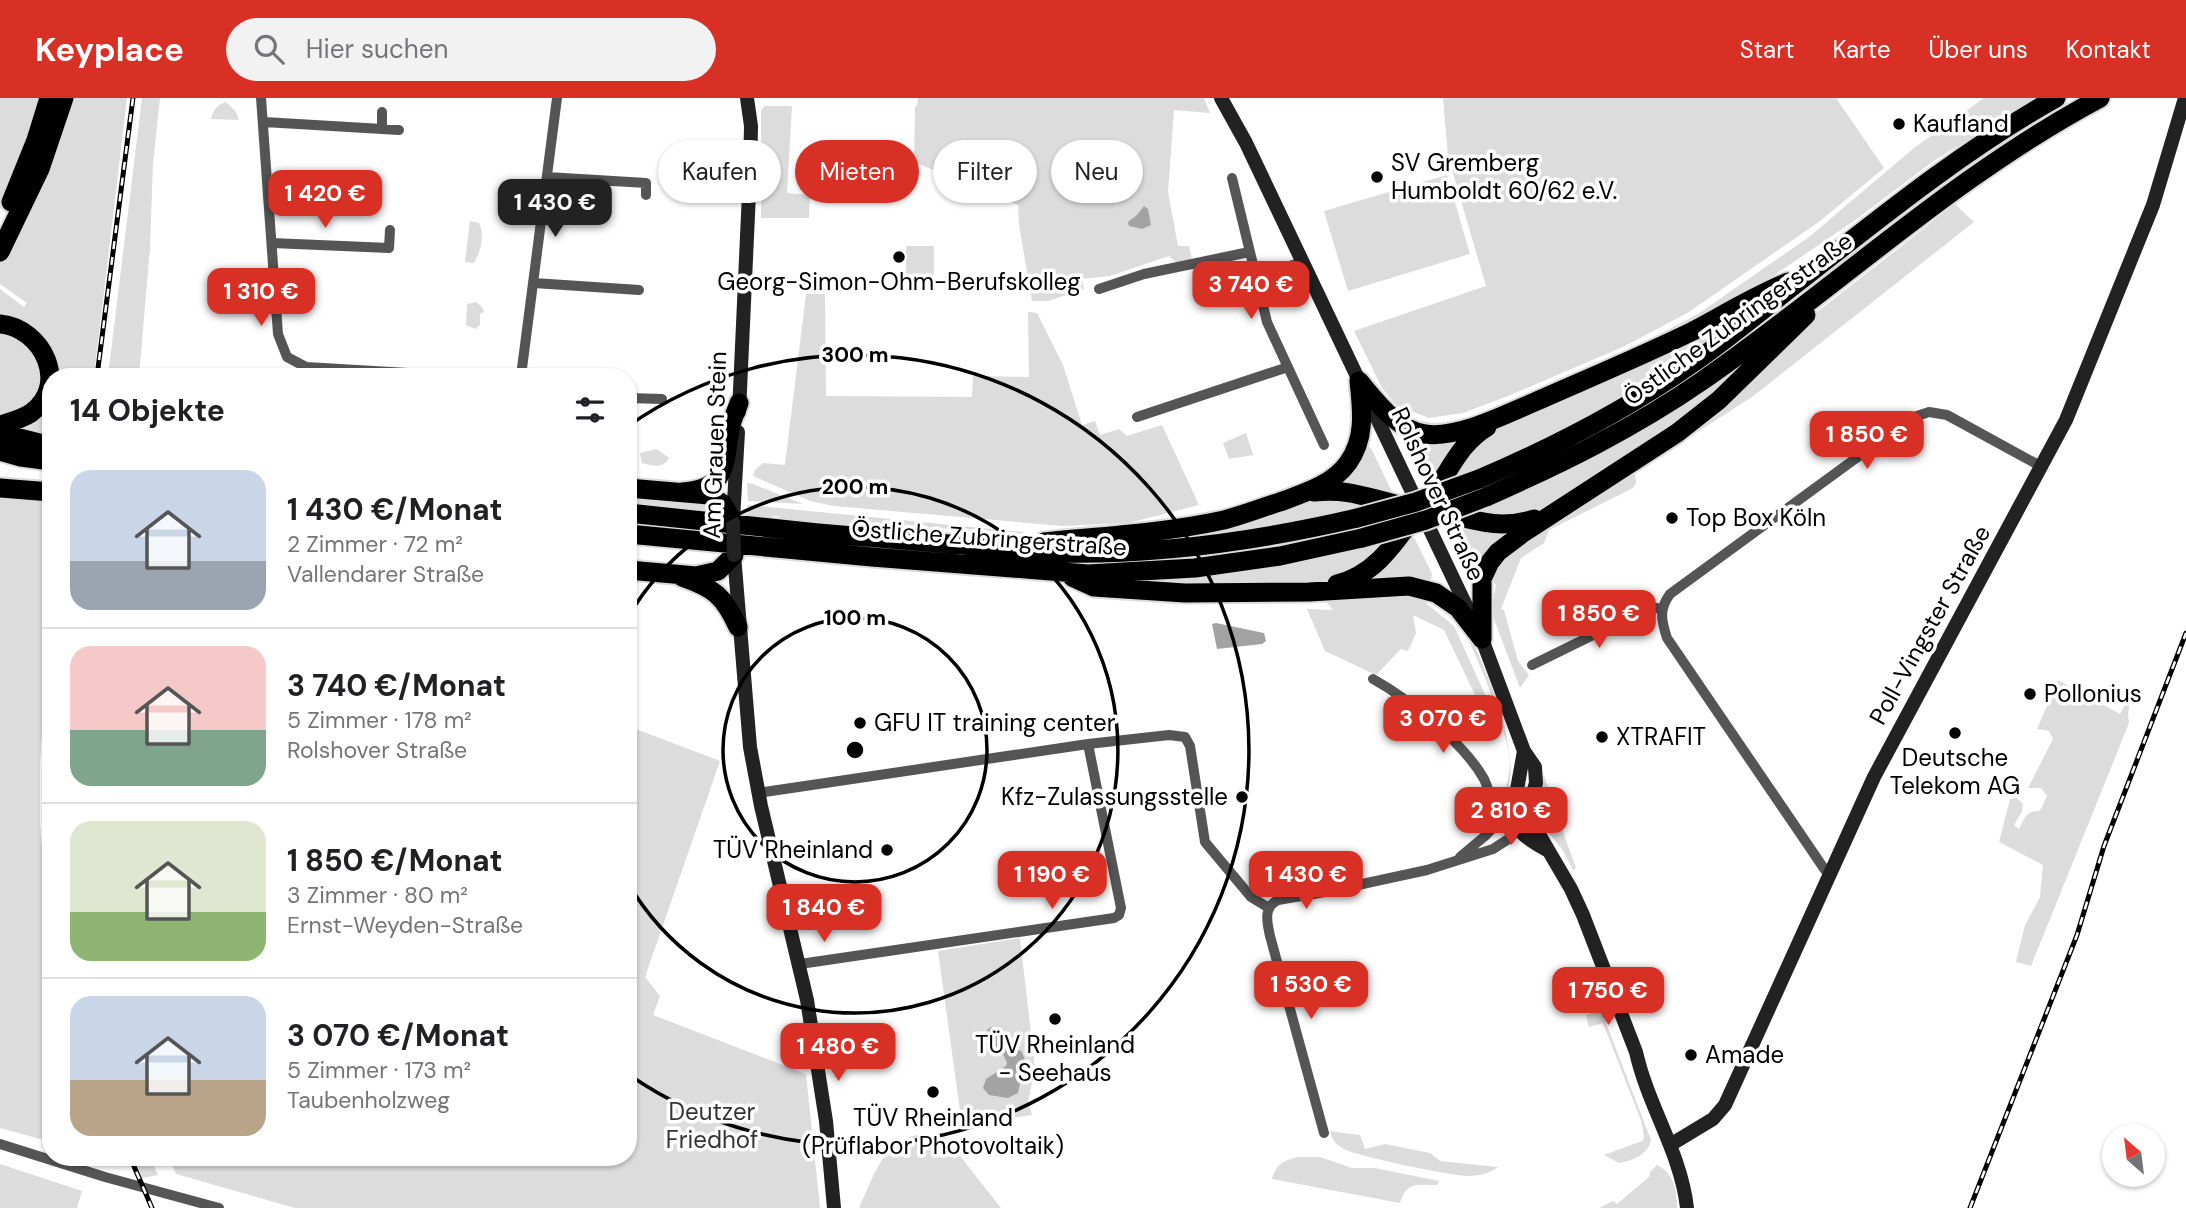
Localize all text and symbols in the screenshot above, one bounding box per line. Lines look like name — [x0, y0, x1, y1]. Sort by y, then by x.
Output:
search box — [226, 18, 716, 81]
text: Keyplace — [35, 28, 184, 71]
icon: search — [250, 30, 288, 68]
text: Hier suchen — [306, 32, 449, 66]
text: Start — [1740, 34, 1794, 65]
text: Karte — [1832, 34, 1891, 65]
text: Über uns — [1929, 34, 2028, 65]
text: Kontakt — [2066, 34, 2151, 65]
place label: Kaufland — [1913, 108, 2009, 139]
marker: Kaufland — [1891, 116, 1907, 132]
chip: Kaufen — [658, 140, 781, 203]
chip: Mieten — [795, 140, 919, 203]
chip: Filter — [933, 140, 1037, 203]
chip: Neu — [1051, 140, 1143, 203]
place label: SV Gremberg Humboldt 60/62 e.V. — [1391, 147, 1617, 206]
marker: SV Gremberg Humboldt 60/62 e.V. — [1369, 169, 1385, 185]
pin: 1 420 € — [260, 170, 390, 230]
text: 1 420 € — [284, 178, 366, 208]
pin: 1 430 € — [490, 180, 620, 239]
text: 1 430 € — [514, 187, 596, 217]
street label: Östliche Zubringerstraße — [1617, 225, 1858, 412]
marker: Georg-Simon-Ohm-Berufskolleg — [891, 249, 907, 265]
pin: 3 740 € — [1186, 262, 1316, 321]
place label: Georg-Simon-Ohm-Berufskolleg — [717, 266, 1081, 297]
pin: 1 310 € — [196, 268, 326, 328]
text: 3 740 € — [1208, 269, 1294, 299]
text: 1 310 € — [223, 276, 299, 306]
text: 300 m — [822, 341, 888, 369]
street label: Am Grauen Stein — [696, 351, 733, 539]
text: 14 Objekte — [70, 391, 225, 430]
icon: filters — [571, 391, 609, 429]
street label: Rolshover Straße — [1385, 402, 1492, 586]
pin: 1 850 € — [1802, 412, 1932, 471]
text: 1 850 € — [1826, 419, 1908, 449]
text: 200 m — [822, 473, 888, 501]
text: 1 430 €/Monat — [287, 490, 502, 529]
icon: home — [126, 498, 210, 582]
place label: Top Box Köln — [1686, 502, 1826, 533]
marker: Top Box Köln — [1664, 510, 1680, 526]
street label: Östliche Zubringerstraße — [850, 512, 1128, 563]
street label: Poll-Vingster Straße — [1862, 520, 1997, 730]
text: 2 Zimmer · 72 m² — [287, 529, 463, 559]
text: Vallendarer Straße — [287, 559, 484, 589]
pin: 1 850 € — [1534, 590, 1664, 650]
text: 1 850 € — [1558, 598, 1640, 628]
text: 100 m — [824, 604, 886, 632]
text: 3 740 €/Monat — [287, 666, 506, 705]
icon: home — [126, 674, 210, 758]
place label: Pollonius — [2044, 678, 2142, 709]
marker: Pollonius — [2022, 686, 2038, 702]
pin: 3 070 € — [1378, 696, 1508, 755]
text: 3 070 € — [1399, 703, 1487, 733]
text: 5 Zimmer · 178 m² — [287, 705, 472, 735]
place label: GFU IT training center — [874, 707, 1116, 738]
marker: GFU IT training center — [852, 715, 868, 731]
place label: XTRAFIT — [1616, 721, 1706, 752]
marker: Deutsche Telekom AG — [1947, 725, 1963, 741]
marker: XTRAFIT — [1594, 729, 1610, 745]
text: Rolshover Straße — [287, 735, 467, 765]
centre of rings — [843, 738, 867, 762]
place label: Deutsche Telekom AG — [1890, 742, 2020, 801]
place label: Kfz-Zulassungsstelle — [1001, 781, 1228, 812]
pin: 2 810 € — [1446, 788, 1576, 847]
marker: Kfz-Zulassungsstelle — [1234, 789, 1250, 805]
text: 2 810 € — [1471, 795, 1551, 825]
place label: TÜV Rheinland — [713, 834, 873, 865]
text: 1 850 €/Monat — [287, 841, 503, 880]
marker: TÜV Rheinland — [879, 842, 895, 858]
icon: home — [126, 849, 210, 933]
pin: 1 190 € — [987, 852, 1117, 911]
pin: 1 430 € — [1241, 852, 1371, 911]
text: 1 190 € — [1014, 859, 1090, 889]
text: 1 430 € — [1265, 859, 1347, 889]
text: 3 Zimmer · 80 m² — [287, 880, 468, 910]
pin: 1 840 € — [759, 884, 889, 944]
text: 1 840 € — [782, 892, 866, 922]
text: Ernst-Weyden-Straße — [287, 910, 523, 940]
pin: 1 530 € — [1246, 962, 1376, 1021]
pin: 1 750 € — [1543, 968, 1673, 1027]
text: 1 530 € — [1270, 969, 1352, 999]
text: 1 750 € — [1568, 975, 1648, 1005]
marker: TÜV Rheinland - Seehaus — [1047, 1011, 1063, 1027]
text: 3 070 €/Monat — [287, 1016, 509, 1055]
icon: home — [126, 1024, 210, 1108]
pin: 1 480 € — [773, 1024, 903, 1083]
place label: TÜV Rheinland - Seehaus — [975, 1029, 1135, 1088]
text: 1 480 € — [796, 1031, 880, 1061]
place label: Amade — [1705, 1039, 1784, 1070]
marker: Amade — [1683, 1047, 1699, 1063]
text: 5 Zimmer · 173 m² — [287, 1055, 471, 1085]
marker: TÜV Rheinland (Prüflabor Photovoltaik) — [925, 1084, 941, 1100]
text: Taubenholzweg — [287, 1085, 450, 1115]
park label: Deutzer Friedhof — [666, 1096, 758, 1155]
place label: TÜV Rheinland (Prüflabor Photovoltaik) — [802, 1102, 1064, 1161]
north arrow — [2102, 1124, 2165, 1186]
map controls — [2102, 1124, 2165, 1187]

